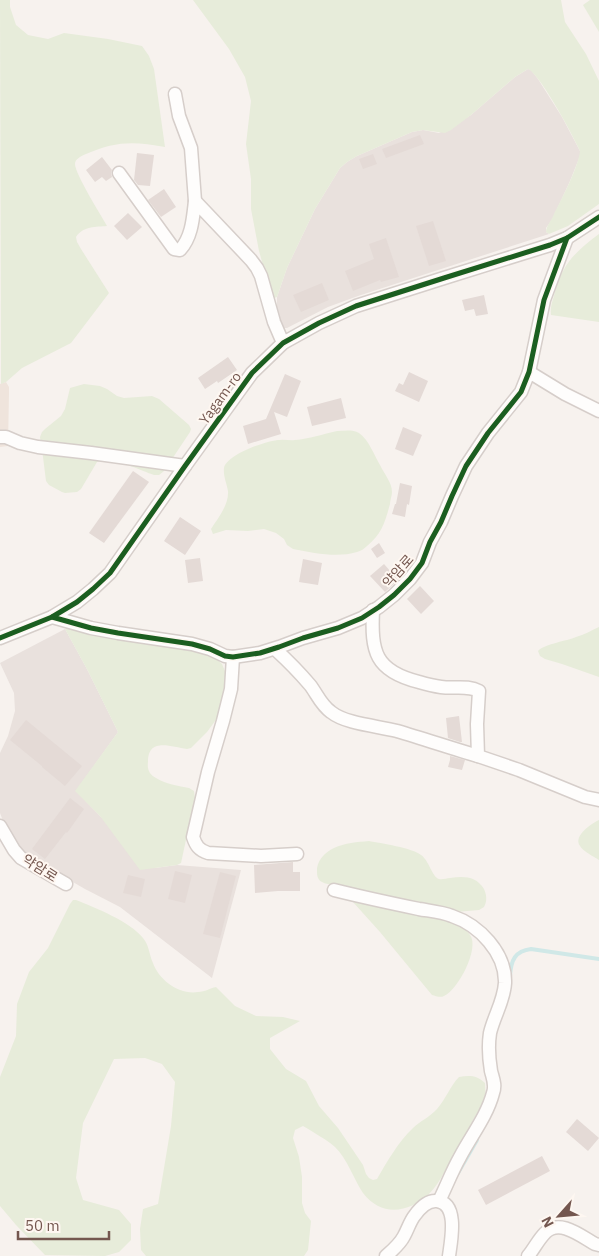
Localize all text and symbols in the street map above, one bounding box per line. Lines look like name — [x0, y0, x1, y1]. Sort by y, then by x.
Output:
street label: Yagam-ro — [195, 368, 245, 428]
street label: 약암로 — [379, 550, 418, 591]
street label: 약암로 — [19, 850, 61, 886]
north arrow — [534, 1191, 584, 1241]
scale bar — [18, 1208, 109, 1240]
text: N — [537, 1213, 558, 1231]
text: 50 m — [25, 1216, 60, 1235]

